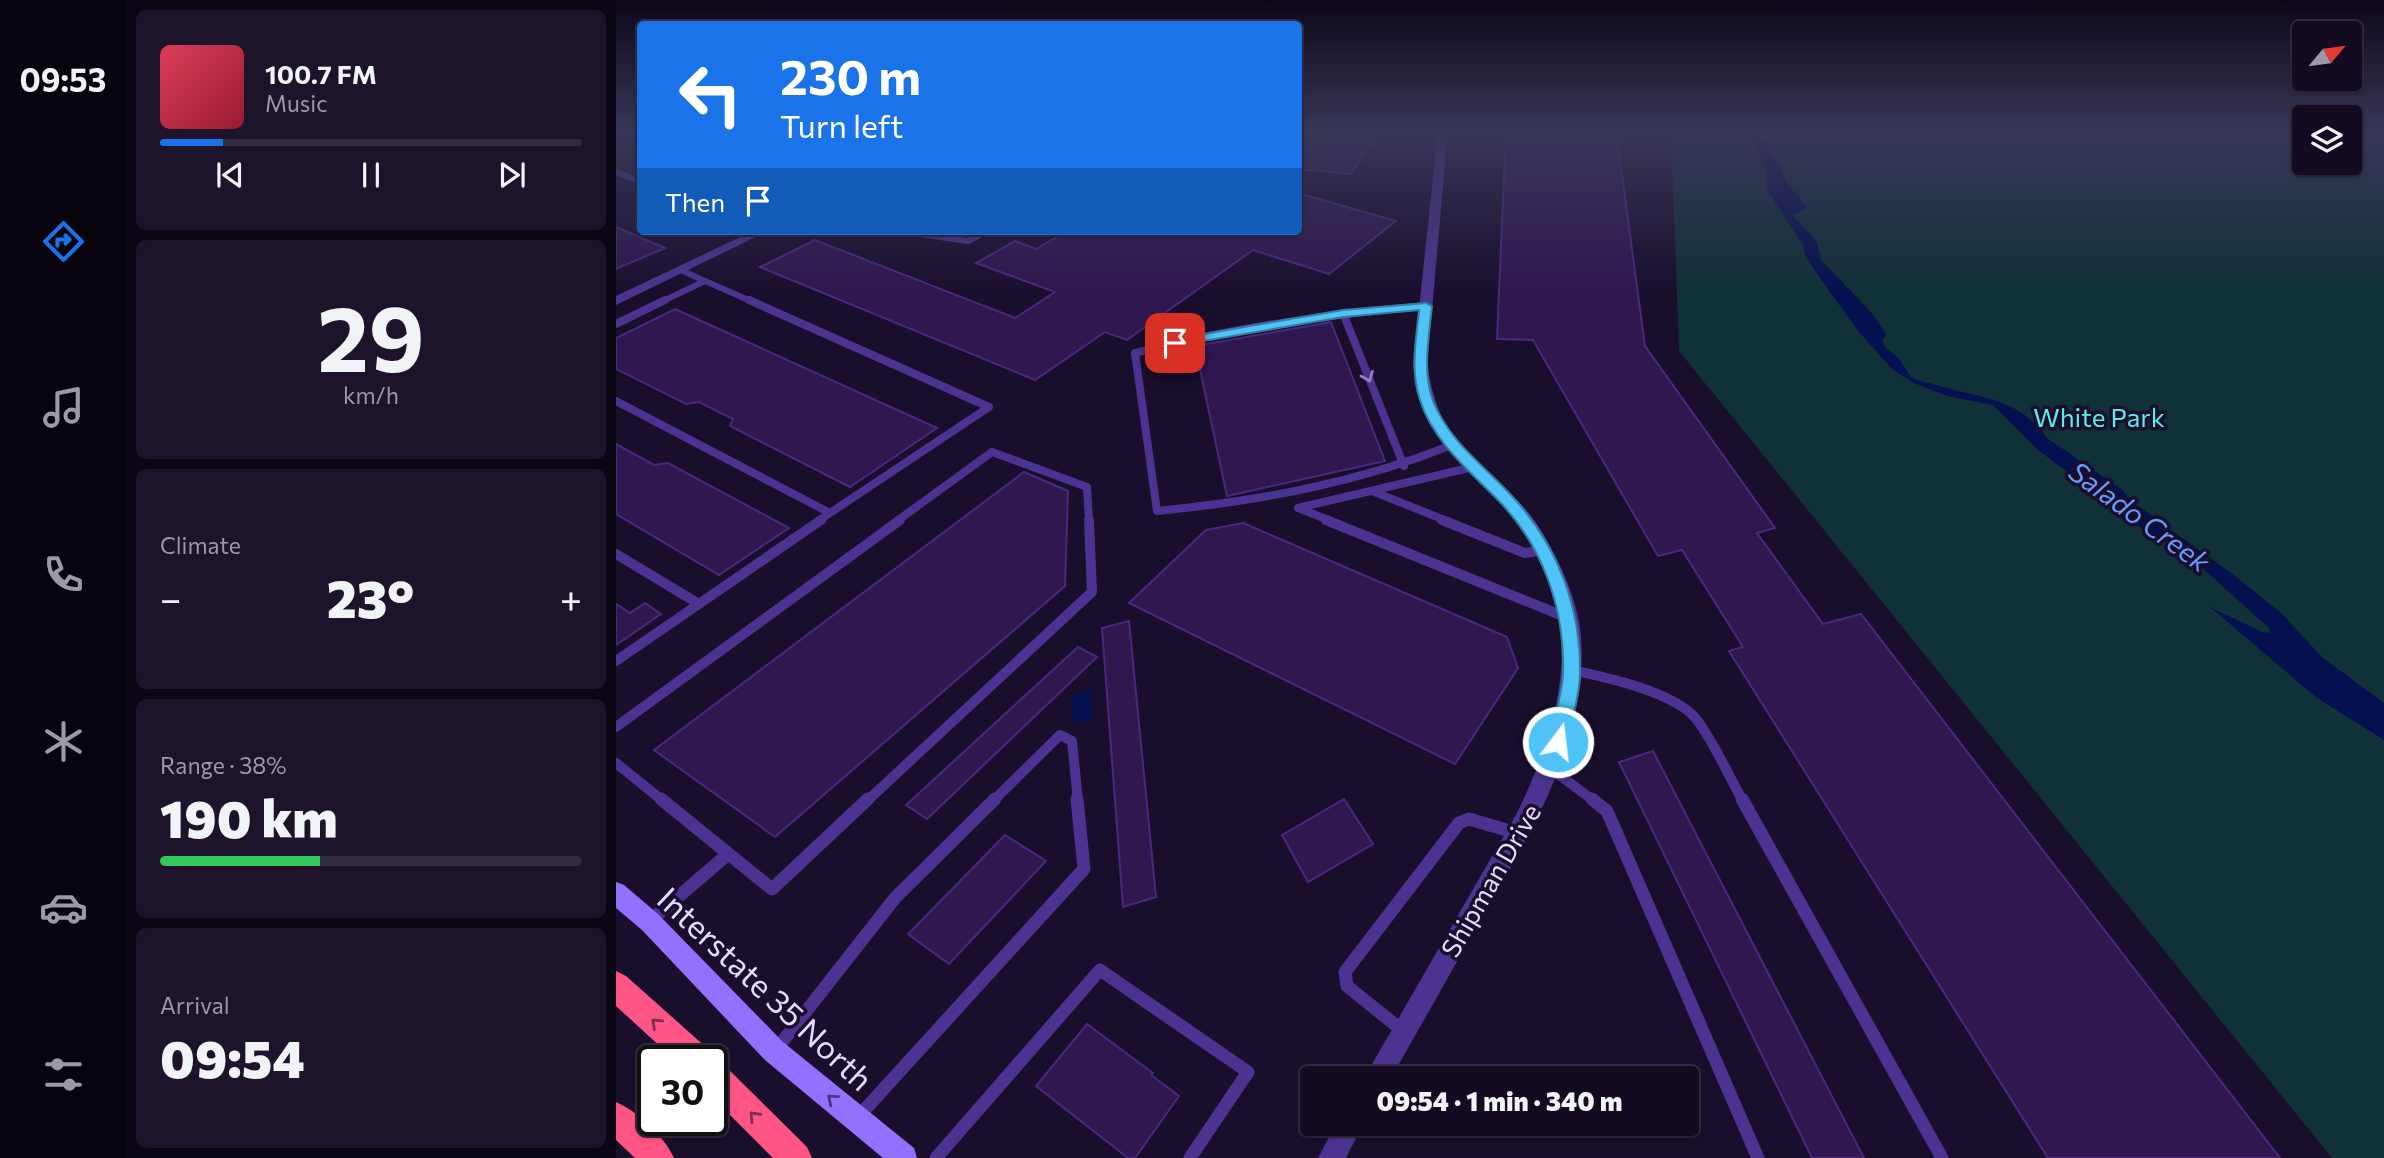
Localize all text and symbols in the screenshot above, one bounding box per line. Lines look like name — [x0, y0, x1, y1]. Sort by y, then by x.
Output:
north arrow — [2292, 21, 2362, 91]
map controls — [2292, 21, 2362, 175]
text: 230 m — [780, 45, 921, 105]
icon: left — [665, 49, 756, 140]
text: 100.7 FM — [265, 58, 377, 89]
text: 09:53 — [20, 59, 106, 99]
text: Music — [265, 89, 328, 117]
text: Turn left — [780, 105, 904, 145]
button: layers — [2292, 105, 2362, 175]
icon: previous — [211, 156, 249, 194]
icon: pause — [352, 156, 390, 194]
icon: next — [493, 156, 531, 194]
icon: arrive — [739, 182, 777, 220]
text: Then — [665, 186, 725, 217]
icon: directions — [39, 217, 88, 266]
text: 29 — [317, 279, 425, 391]
pin — [1145, 313, 1205, 373]
icon: arrive — [1156, 324, 1194, 362]
one-way arrow — [1359, 370, 1373, 382]
text: km/h — [343, 381, 399, 409]
icon: music — [39, 383, 88, 432]
park label: White Park — [2033, 401, 2165, 432]
water label: Salado Creek — [2063, 454, 2218, 579]
text: Climate — [160, 531, 241, 559]
icon: phone — [39, 550, 88, 599]
text: 23° — [327, 565, 414, 629]
text: − — [160, 574, 182, 621]
text: + — [560, 574, 582, 621]
position arrow — [1521, 705, 1595, 779]
icon: climate — [39, 717, 88, 766]
text: Range · 38% — [160, 751, 287, 779]
text: 190 km — [160, 785, 338, 849]
street label: Shipman Drive — [1434, 798, 1546, 962]
street label: Interstate 35 North — [650, 878, 882, 1098]
icon: car — [39, 883, 88, 932]
text: Arrival — [160, 991, 230, 1019]
one-way arrow — [651, 1019, 664, 1032]
text: 09:54 — [160, 1025, 305, 1089]
speed limit sign: 30 — [637, 1045, 728, 1136]
icon: filters — [39, 1050, 88, 1099]
text: 09:54 · 1 min · 340 m — [1377, 1085, 1622, 1116]
one-way arrow — [827, 1095, 840, 1107]
one-way arrow — [750, 1111, 763, 1124]

